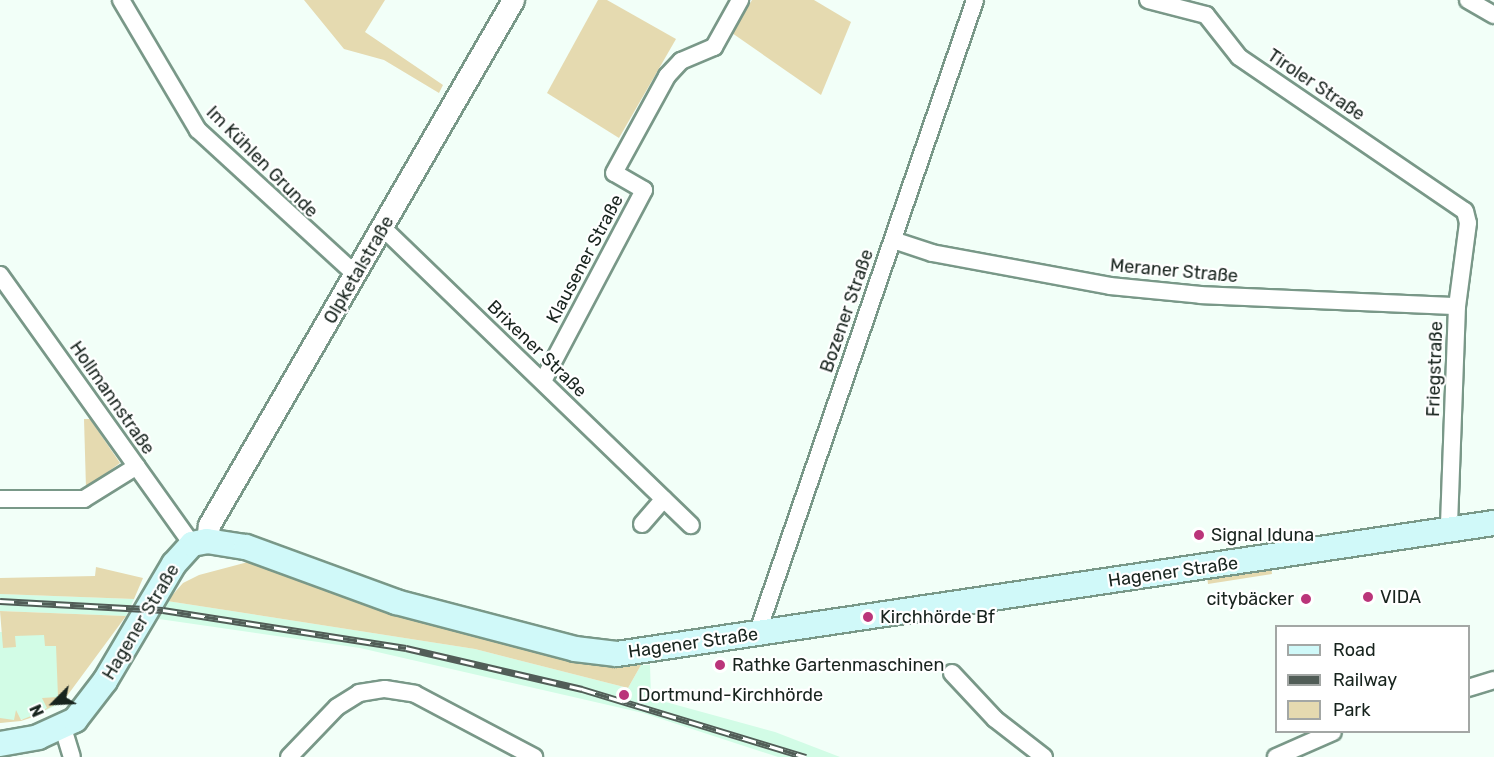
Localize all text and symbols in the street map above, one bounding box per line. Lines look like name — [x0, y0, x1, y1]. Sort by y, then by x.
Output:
street label: Tiroler Straße — [1263, 44, 1369, 126]
street label: Im Kühlen Grunde — [202, 102, 322, 222]
street label: Klausener Straße — [542, 191, 628, 327]
street label: Olpketalstraße — [319, 212, 399, 328]
street label: Bozener Straße — [816, 246, 878, 376]
street label: Meraner Straße — [1109, 255, 1239, 287]
street label: Brixener Straße — [483, 296, 591, 402]
street label: Friegstraße — [1423, 321, 1447, 417]
street label: Hollmannstraße — [65, 337, 159, 459]
place label: Signal Iduna — [1211, 524, 1314, 546]
marker: Signal Iduna — [1192, 528, 1206, 542]
street label: Hagener Straße — [1106, 552, 1240, 592]
street label: Hagener Straße — [98, 560, 184, 684]
place label: VIDA — [1380, 586, 1421, 608]
place label: citybäcker — [1206, 588, 1294, 610]
marker: VIDA — [1361, 590, 1375, 604]
marker: citybäcker — [1299, 592, 1313, 606]
place label: Kirchhörde Bf — [880, 606, 995, 628]
marker: Kirchhörde Bf — [861, 610, 875, 624]
street label: Hagener Straße — [626, 623, 760, 663]
legend — [1275, 625, 1470, 733]
text: Road — [1333, 639, 1376, 661]
place label: Rathke Gartenmaschinen — [732, 654, 944, 676]
marker: Rathke Gartenmaschinen — [713, 658, 727, 672]
text: Railway — [1333, 669, 1397, 691]
north arrow — [24, 673, 84, 733]
place label: Dortmund-Kirchhörde — [638, 684, 823, 706]
marker: Dortmund-Kirchhörde — [615, 686, 633, 704]
text: Park — [1333, 699, 1370, 721]
text: N — [26, 701, 48, 720]

